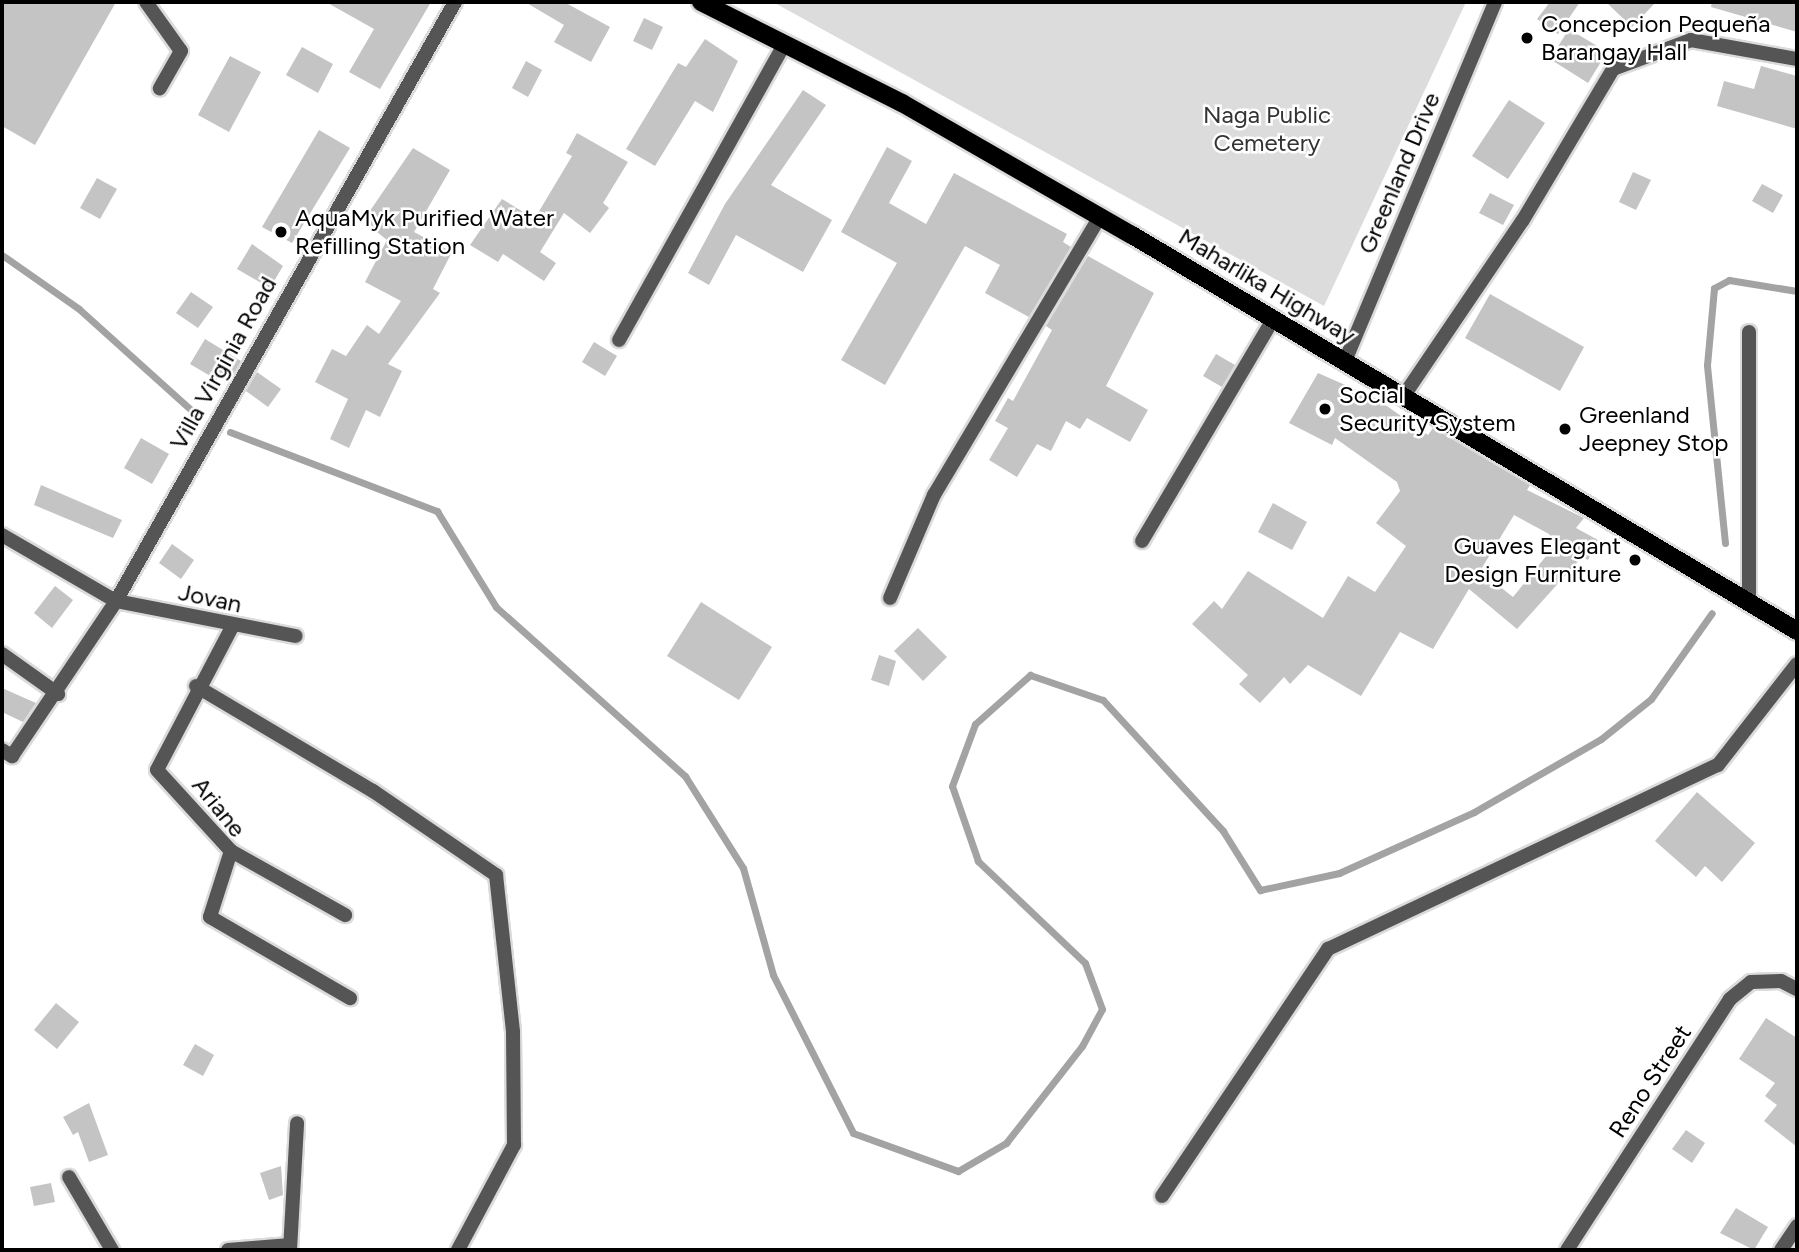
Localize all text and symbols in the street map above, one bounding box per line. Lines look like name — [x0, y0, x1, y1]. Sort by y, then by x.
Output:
place label: Concepcion Pequeña Barangay Hall — [1541, 10, 1770, 66]
marker: Concepcion Pequeña Barangay Hall — [1519, 30, 1535, 46]
street label: Greenland Drive — [1352, 88, 1446, 258]
park label: Naga Public Cemetery — [1203, 101, 1331, 157]
place label: AquaMyk Purified Water Refilling Station — [295, 204, 554, 260]
street label: Maharlika Highway — [1174, 222, 1360, 350]
marker: AquaMyk Purified Water Refilling Station — [273, 224, 289, 240]
street label: Villa Virginia Road — [164, 271, 282, 455]
place label: Social Security System — [1339, 381, 1516, 437]
marker: Social Security System — [1317, 401, 1333, 417]
place label: Greenland Jeepney Stop — [1579, 401, 1728, 457]
marker: Greenland Jeepney Stop — [1557, 421, 1573, 437]
place label: Guaves Elegant Design Furniture — [1444, 532, 1621, 588]
marker: Guaves Elegant Design Furniture — [1627, 552, 1643, 568]
street label: Jovan — [176, 577, 244, 619]
street label: Ariane — [186, 771, 252, 843]
street label: Reno Street — [1603, 1019, 1697, 1143]

